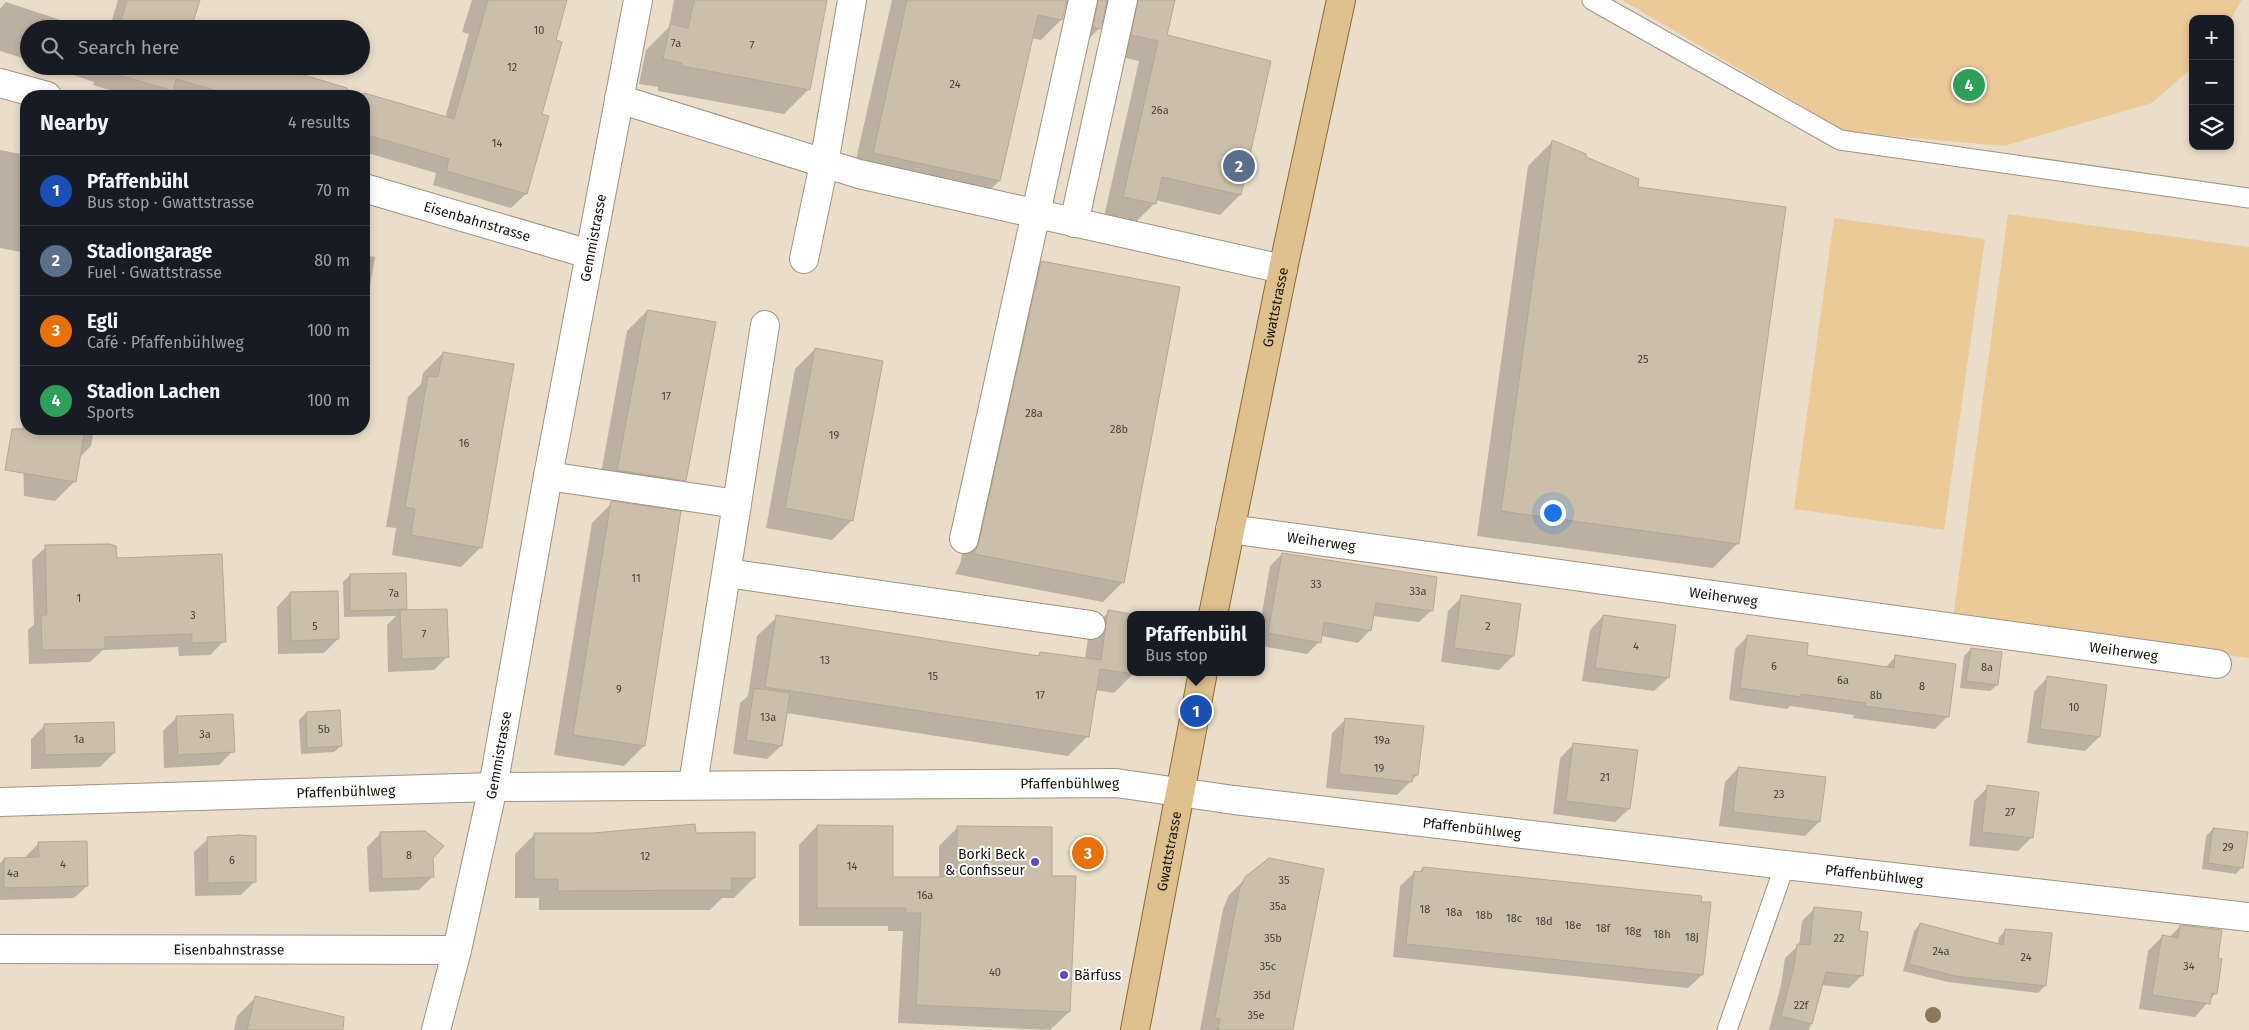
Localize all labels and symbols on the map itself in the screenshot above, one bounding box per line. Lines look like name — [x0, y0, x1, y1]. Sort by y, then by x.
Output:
house number: 10 — [534, 24, 544, 37]
house number: 7a — [671, 37, 681, 50]
house number: 7 — [750, 39, 755, 52]
house number: 12 — [507, 61, 517, 74]
pin: 4 — [1953, 66, 1985, 104]
house number: 24 — [950, 78, 961, 91]
house number: 26a — [1151, 104, 1169, 117]
house number: 14 — [492, 137, 502, 150]
pin: 2 — [1223, 147, 1255, 185]
street label: Gemmistrasse — [576, 192, 610, 283]
street label: Eisenbahnstrasse — [422, 197, 533, 245]
street label: Gwattstrasse — [1259, 266, 1292, 349]
house number: 25 — [1638, 353, 1649, 366]
house number: 17 — [661, 390, 671, 403]
house number: 28a — [1025, 407, 1043, 420]
house number: 28b — [1110, 423, 1128, 436]
house number: 19 — [829, 429, 839, 442]
house number: 16 — [459, 437, 469, 450]
your location — [1540, 500, 1566, 526]
street label: Weiherweg — [1286, 528, 1357, 555]
house number: 11 — [631, 572, 641, 585]
house number: 33 — [1311, 578, 1321, 591]
street label: Weiherweg — [1688, 583, 1760, 610]
house number: 33a — [1410, 585, 1426, 598]
house number: 7a — [389, 587, 399, 600]
house number: 1 — [77, 592, 81, 605]
house number: 3 — [190, 609, 196, 622]
house number: 5 — [312, 620, 318, 633]
house number: 2 — [1485, 620, 1491, 633]
house number: 7 — [422, 628, 427, 641]
street label: Weiherweg — [2088, 638, 2160, 664]
house number: 4 — [1633, 640, 1639, 653]
house number: 13 — [820, 654, 830, 667]
house number: 6 — [1771, 660, 1777, 673]
house number: 8a — [1981, 661, 1993, 674]
house number: 15 — [928, 670, 939, 683]
house number: 6a — [1837, 674, 1849, 687]
house number: 8 — [1919, 680, 1925, 693]
house number: 9 — [616, 683, 622, 696]
house number: 17 — [1035, 689, 1045, 702]
house number: 8b — [1870, 689, 1882, 702]
pin: 1 — [1180, 692, 1212, 730]
house number: 10 — [2069, 701, 2079, 714]
street label: Gemmistrasse — [482, 710, 515, 801]
house number: 13a — [760, 711, 776, 724]
house number: 5b — [318, 723, 330, 736]
house number: 3a — [199, 728, 211, 741]
house number: 1a — [74, 733, 84, 746]
house number: 19a — [1374, 734, 1390, 747]
house number: 19 — [1374, 762, 1384, 775]
house number: 21 — [1600, 771, 1610, 784]
street label: Pfaffenbühlweg — [1020, 774, 1120, 792]
street label: Pfaffenbühlweg — [296, 781, 396, 801]
house number: 23 — [1774, 788, 1784, 801]
house number: 27 — [2005, 806, 2015, 819]
street label: Gwattstrasse — [1153, 810, 1185, 893]
street label: Pfaffenbühlweg — [1422, 814, 1523, 842]
pin: 3 — [1072, 834, 1104, 872]
house number: 29 — [2222, 841, 2234, 854]
place label: Borki Beck & Confisseur — [945, 846, 1026, 879]
house number: 8 — [406, 849, 412, 862]
house number: 12 — [640, 850, 650, 863]
house number: 6 — [229, 854, 235, 867]
marker: Borki Beck & Confisseur — [1029, 856, 1041, 868]
house number: 4 — [60, 858, 66, 871]
house number: 14 — [847, 860, 857, 873]
street label: Pfaffenbühlweg — [1824, 861, 1925, 889]
house number: 4a — [7, 867, 19, 880]
house number: 35 — [1279, 874, 1290, 887]
house number: 16a — [917, 889, 933, 902]
house number: 35a — [1270, 900, 1287, 913]
house number: 18 — [1420, 903, 1430, 916]
house number: 18a — [1446, 906, 1462, 919]
house number: 18b — [1475, 909, 1493, 922]
house number: 18c — [1506, 912, 1522, 925]
house number: 18d — [1535, 915, 1553, 928]
house number: 18e — [1565, 919, 1581, 932]
house number: 18f — [1596, 922, 1612, 935]
house number: 18g — [1625, 925, 1642, 938]
house number: 18h — [1653, 928, 1671, 941]
house number: 18j — [1685, 931, 1699, 944]
house number: 35b — [1264, 932, 1282, 945]
house number: 22 — [1834, 932, 1844, 945]
street label: Eisenbahnstrasse — [174, 941, 284, 958]
house number: 24a — [1933, 945, 1950, 958]
house number: 24 — [2021, 951, 2032, 964]
house number: 35c — [1260, 960, 1276, 973]
house number: 34 — [2183, 960, 2195, 973]
house number: 40 — [989, 966, 1001, 979]
place label: Bärfuss — [1074, 967, 1122, 984]
marker: Bärfuss — [1058, 969, 1070, 981]
house number: 35d — [1253, 989, 1271, 1002]
house number: 22f — [1794, 999, 1810, 1012]
house number: 35e — [1248, 1009, 1265, 1022]

